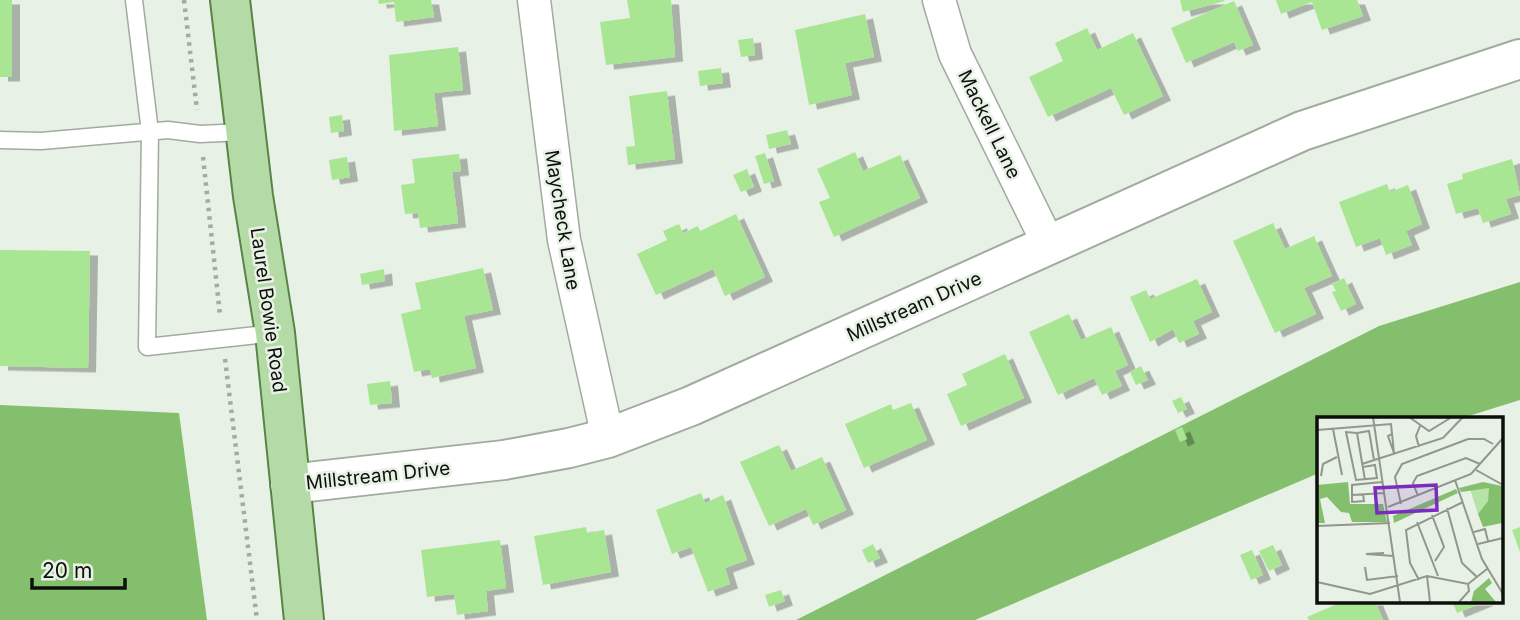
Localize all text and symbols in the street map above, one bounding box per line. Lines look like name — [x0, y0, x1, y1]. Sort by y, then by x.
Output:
street label: Mackell Lane — [953, 66, 1026, 182]
street label: Maycheck Lane — [540, 148, 585, 292]
street label: Laurel Bowie Road — [246, 226, 291, 394]
street label: Millstream Drive — [843, 266, 985, 346]
inset map — [1317, 417, 1502, 602]
street label: Millstream Drive — [305, 456, 451, 495]
scale bar — [32, 546, 124, 590]
text: 20 m — [42, 558, 92, 583]

